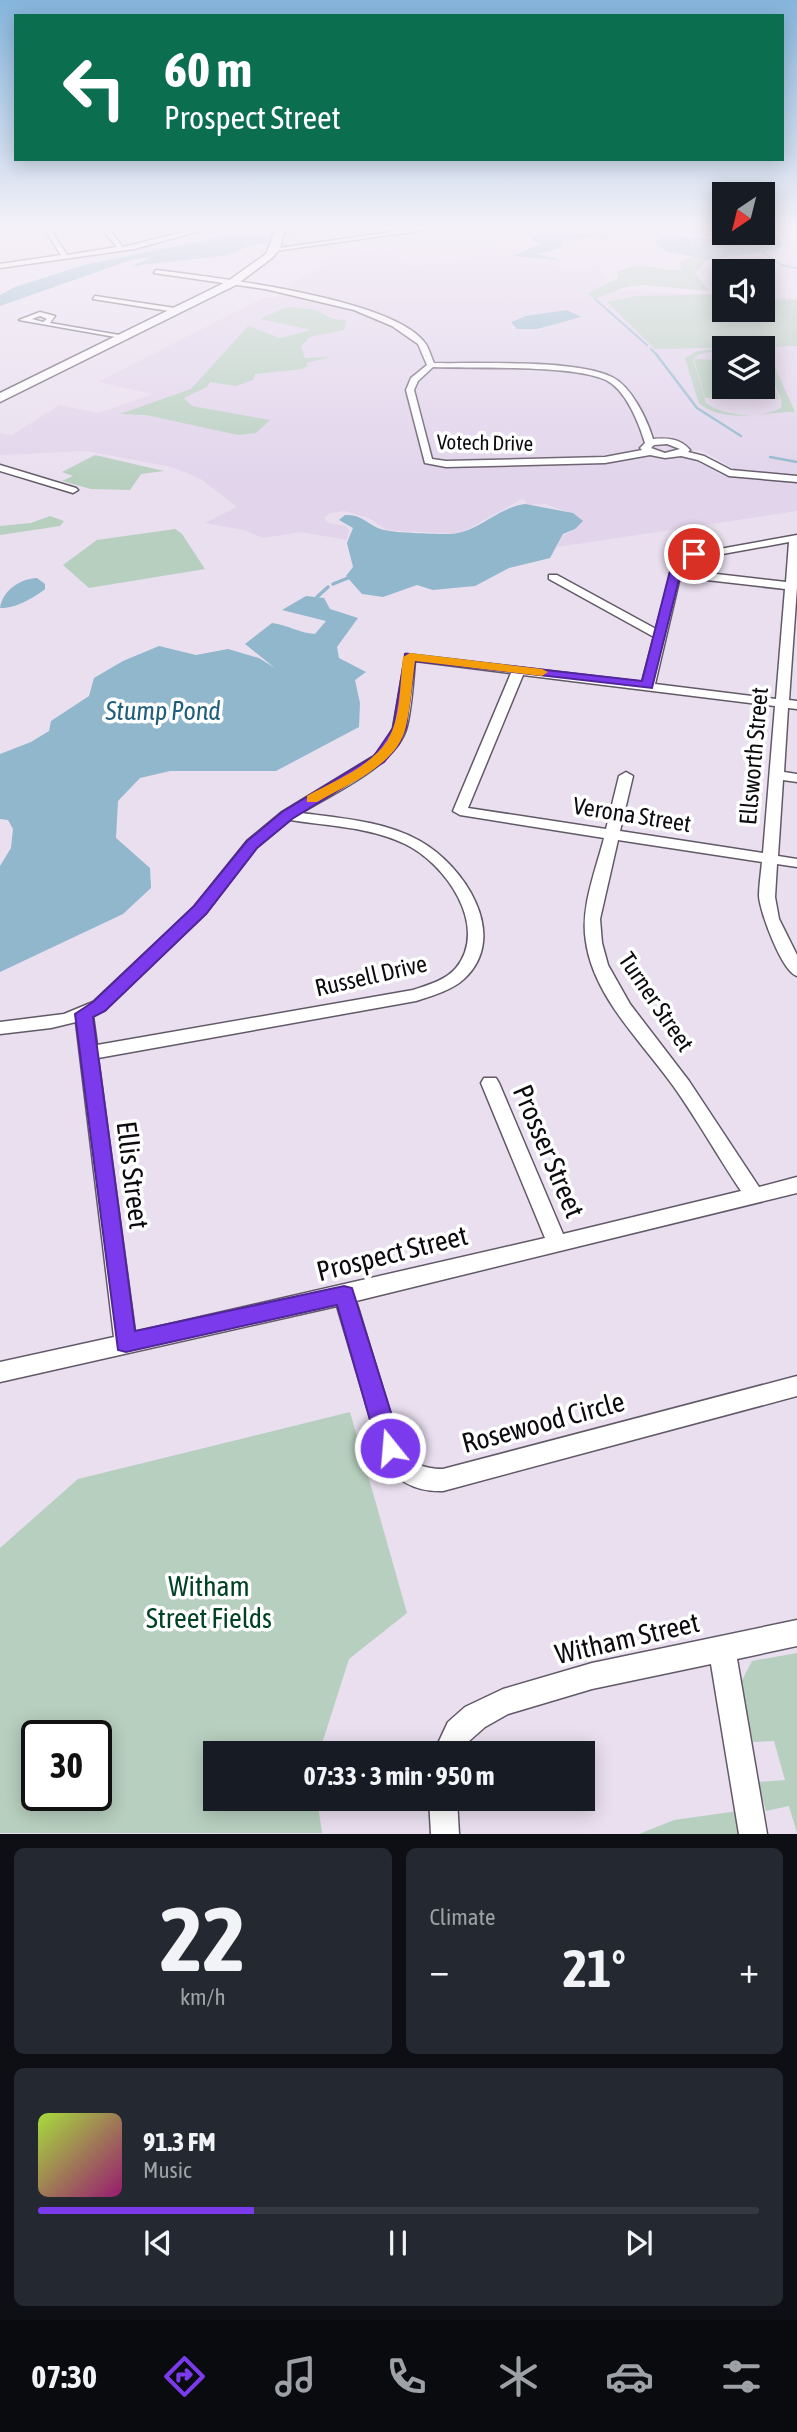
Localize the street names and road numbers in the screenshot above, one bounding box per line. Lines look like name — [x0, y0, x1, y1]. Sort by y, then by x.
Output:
street label: Votech Drive — [437, 429, 533, 455]
street label: Ellsworth Street — [734, 686, 773, 826]
street label: Verona Street — [571, 792, 693, 837]
street label: Turner Street — [613, 947, 699, 1056]
street label: Russell Drive — [312, 950, 429, 1001]
street label: Prosser Street — [507, 1080, 591, 1222]
street label: Ellis Street — [111, 1119, 155, 1231]
street label: Prospect Street — [313, 1219, 471, 1287]
street label: Rosewood Circle — [458, 1385, 628, 1459]
street label: Witham Street — [552, 1606, 702, 1670]

